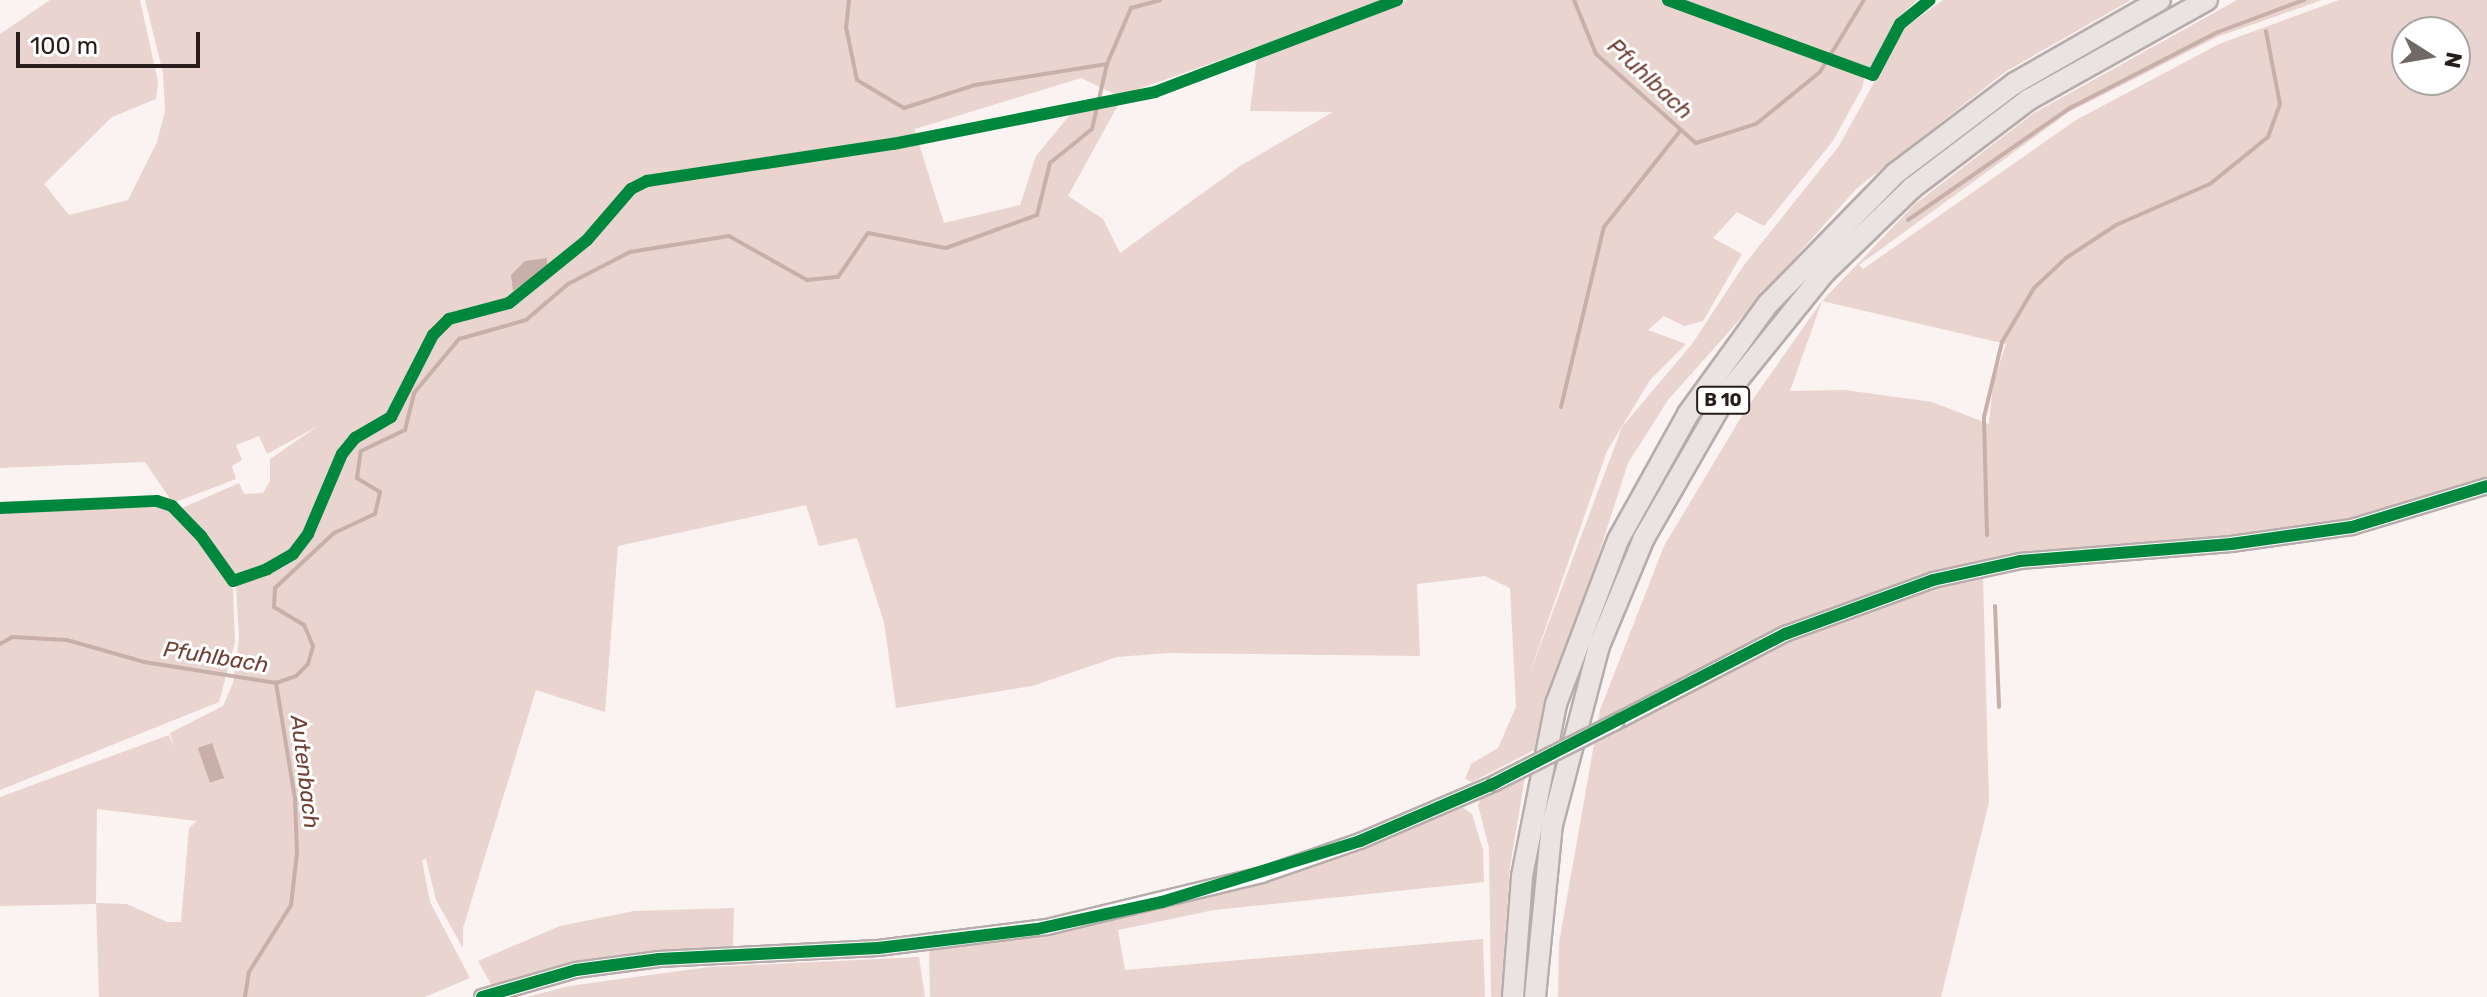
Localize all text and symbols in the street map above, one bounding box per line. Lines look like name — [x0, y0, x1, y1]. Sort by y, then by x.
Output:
scale bar — [20, 16, 204, 66]
north arrow — [2391, 16, 2471, 96]
text: 100 m — [30, 32, 98, 60]
water label: Pfuhlbach — [1602, 33, 1698, 125]
text: N — [2438, 50, 2468, 71]
road number: B 10 — [1695, 386, 1751, 414]
water label: Pfuhlbach — [162, 636, 270, 678]
water label: Autenbach — [285, 714, 325, 830]

